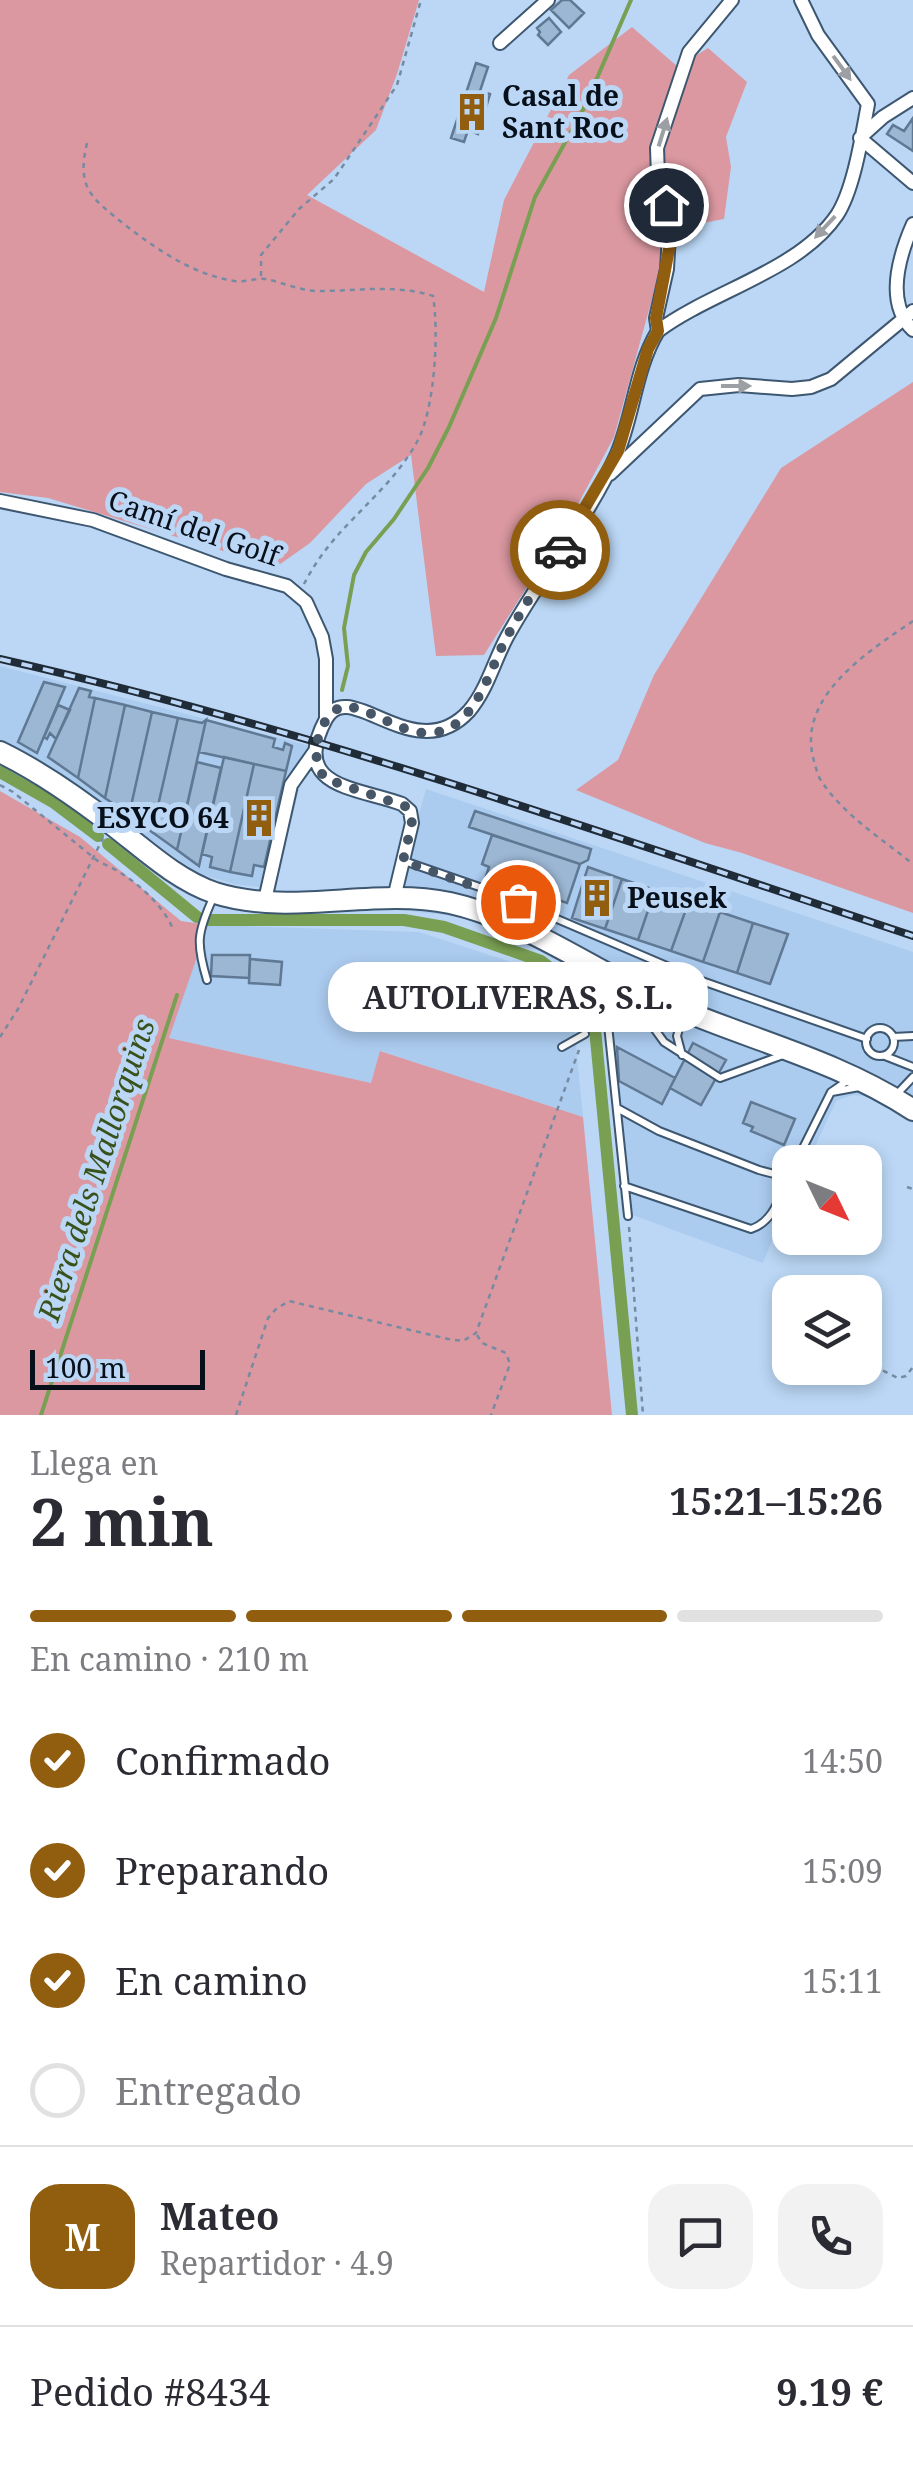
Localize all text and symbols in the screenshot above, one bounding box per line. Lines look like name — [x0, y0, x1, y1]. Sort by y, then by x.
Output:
one-way arrow — [831, 55, 851, 81]
place label: Casal de Sant Roc — [502, 76, 624, 146]
building icon: Casal de Sant Roc — [451, 91, 493, 133]
one-way arrow — [656, 117, 671, 147]
pin — [624, 163, 709, 248]
icon: home — [639, 178, 694, 233]
one-way arrow — [814, 215, 837, 239]
one-way arrow — [721, 378, 752, 394]
street label: Camí del Golf — [104, 480, 288, 575]
courier — [510, 500, 610, 600]
icon: car — [533, 523, 588, 578]
building icon: ESYCO 64 — [238, 797, 280, 839]
place label: ESYCO 64 — [97, 798, 229, 836]
pin — [476, 860, 561, 945]
icon: bag — [491, 875, 546, 930]
building icon: Peusek — [576, 877, 618, 919]
place label: Peusek — [627, 878, 727, 916]
callout: AUTOLIVERAS, S.L. — [328, 962, 708, 1032]
text: AUTOLIVERAS, S.L. — [362, 975, 674, 1018]
water label: Riera dels Mallorquins — [27, 1013, 164, 1327]
north arrow — [772, 1145, 882, 1255]
map controls — [772, 1145, 882, 1385]
button: layers — [772, 1275, 882, 1385]
scale bar — [30, 1345, 205, 1390]
text: 100 m — [45, 1348, 126, 1386]
text: Llega en — [30, 1441, 158, 1484]
text: 15:21–15:26 — [669, 1474, 883, 1526]
text: 2 min — [30, 1477, 214, 1565]
text: En camino · 210 m — [30, 1637, 309, 1680]
icon: check — [30, 1733, 85, 1788]
text: Confirmado — [115, 1734, 330, 1786]
text: 14:50 — [802, 1739, 883, 1782]
icon: check — [30, 1843, 85, 1898]
text: Preparando — [115, 1844, 329, 1896]
text: 15:09 — [802, 1849, 883, 1892]
icon: check — [30, 1953, 85, 2008]
text: En camino — [115, 1954, 308, 2006]
text: 15:11 — [802, 1959, 883, 2002]
text: Entregado — [115, 2064, 302, 2116]
button: chat — [648, 2184, 753, 2289]
button: phone — [778, 2184, 883, 2289]
text: Mateo — [160, 2189, 279, 2241]
text: M — [64, 2210, 101, 2262]
text: Repartidor · 4.9 — [160, 2241, 394, 2284]
text: Pedido #8434 — [30, 2365, 270, 2417]
text: 9.19 € — [776, 2365, 883, 2417]

